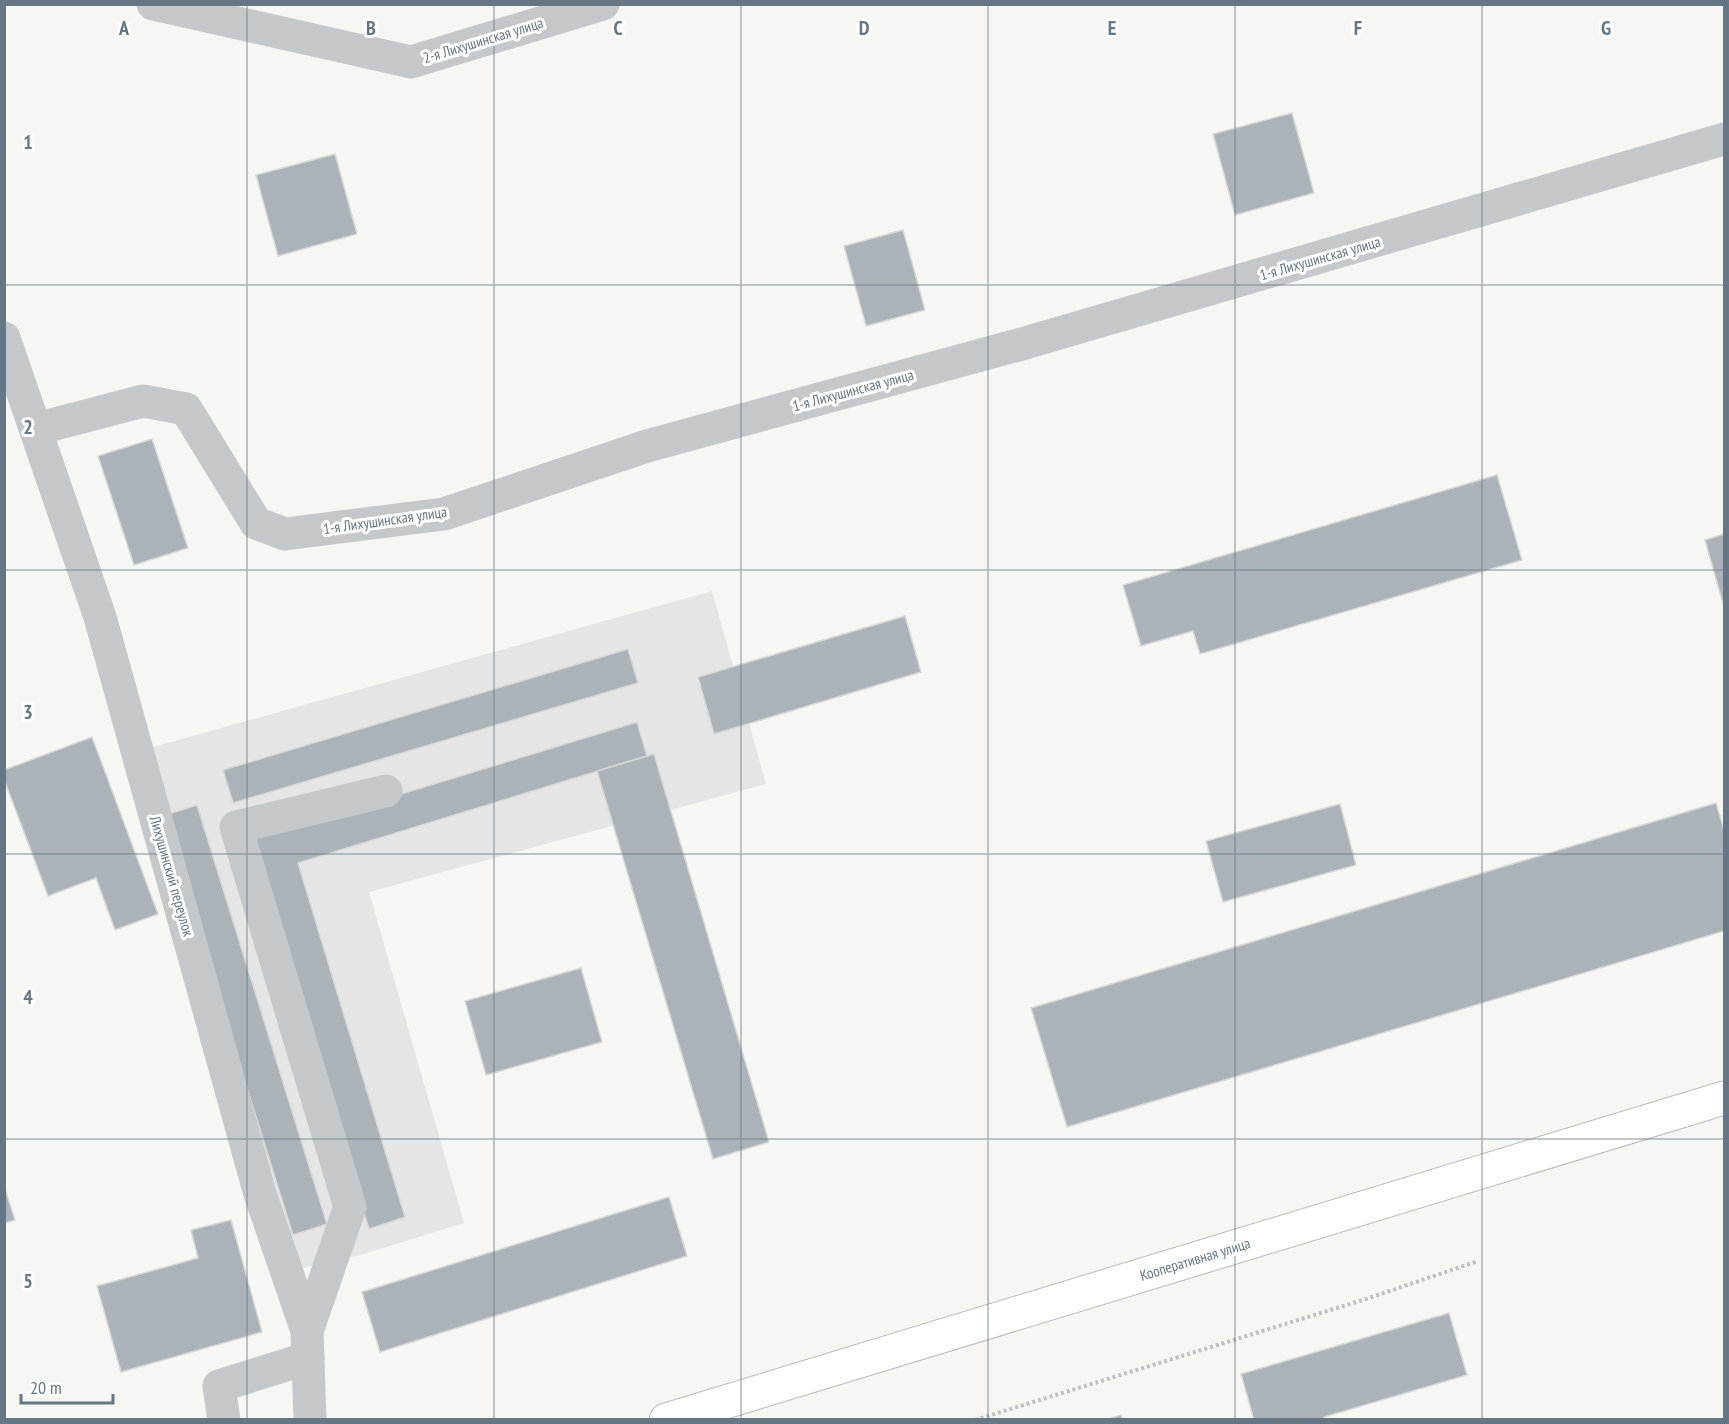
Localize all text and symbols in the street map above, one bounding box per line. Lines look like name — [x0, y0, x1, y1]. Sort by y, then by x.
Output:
street label: 2-я Лихушинская улица — [421, 13, 545, 67]
text: A — [118, 15, 130, 41]
text: B — [366, 15, 376, 41]
text: C — [613, 15, 623, 41]
text: D — [859, 15, 870, 41]
text: E — [1108, 15, 1116, 41]
text: F — [1354, 15, 1362, 41]
text: G — [1601, 15, 1611, 41]
text: 1 — [23, 129, 33, 155]
street label: 1-я Лихушинская улица — [1257, 232, 1383, 284]
street label: 1-я Лихушинская улица — [790, 365, 916, 415]
text: 2 — [23, 414, 33, 440]
street label: 1-я Лихушинская улица — [322, 502, 448, 538]
text: 3 — [23, 699, 33, 725]
street label: Лихушинский переулок — [145, 813, 198, 939]
text: 4 — [23, 984, 33, 1010]
street label: Кооперативная улица — [1138, 1233, 1252, 1285]
text: 5 — [23, 1268, 33, 1294]
scale bar — [21, 1367, 112, 1405]
text: 20 m — [30, 1376, 62, 1399]

